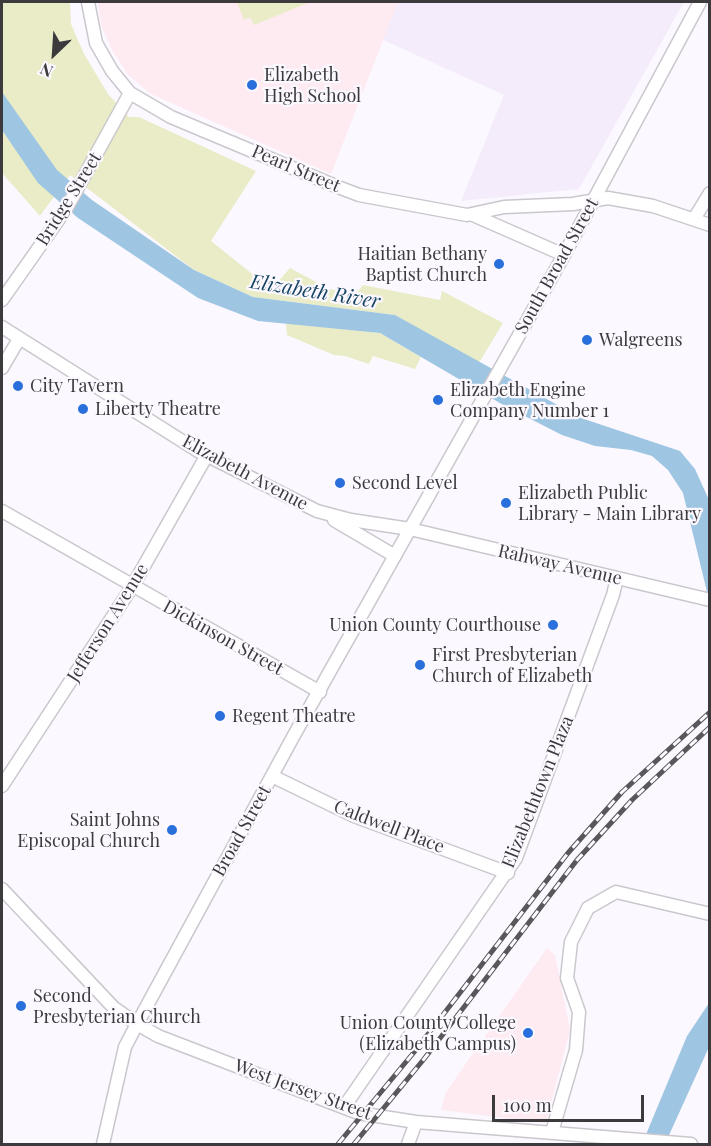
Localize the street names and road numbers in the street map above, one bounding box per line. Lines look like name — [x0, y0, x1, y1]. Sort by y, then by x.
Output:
street label: Pearl Street — [249, 141, 343, 197]
street label: Bridge Street — [32, 148, 106, 250]
street label: South Broad Street — [511, 194, 603, 338]
street label: Elizabeth Avenue — [179, 431, 311, 515]
street label: Rahway Avenue — [496, 540, 624, 590]
street label: Jefferson Avenue — [63, 560, 153, 686]
street label: Dickinson Street — [159, 596, 287, 680]
street label: Elizabethtown Plaza — [498, 713, 578, 871]
street label: Broad Street — [208, 782, 276, 880]
street label: Caldwell Place — [331, 796, 447, 858]
street label: West Jersey Street — [231, 1055, 375, 1125]

